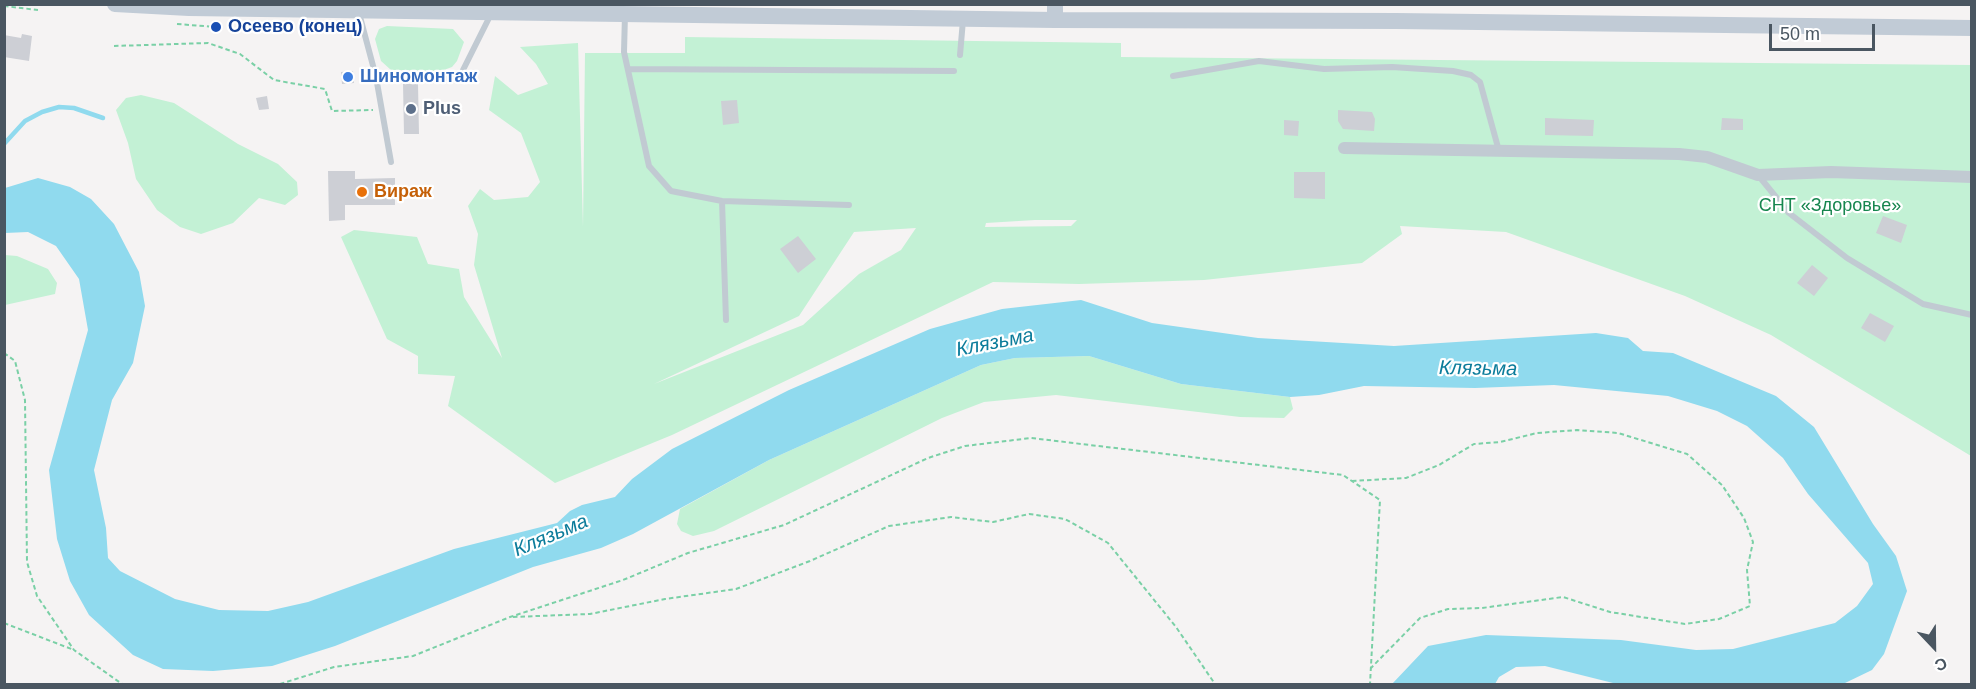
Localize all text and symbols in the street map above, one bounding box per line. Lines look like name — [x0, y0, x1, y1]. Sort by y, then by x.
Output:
scale bar — [1772, 12, 1878, 50]
place label: Осеево (конец) — [228, 16, 363, 38]
marker: Осеево (конец) — [209, 20, 223, 34]
text: 50 m — [1780, 24, 1820, 44]
place label: Шиномонтаж — [360, 66, 477, 88]
marker: Шиномонтаж — [341, 70, 355, 84]
place label: Plus — [423, 98, 461, 120]
marker: Plus — [404, 102, 418, 116]
place label: Вираж — [374, 181, 432, 203]
marker: Вираж — [355, 185, 369, 199]
park label: СНТ «Здоровье» — [1759, 195, 1901, 217]
water label: Клязьма — [954, 324, 1036, 362]
water label: Клязьма — [1439, 356, 1517, 382]
water label: Клязьма — [510, 510, 592, 562]
north arrow — [1904, 617, 1964, 677]
text: С — [1932, 654, 1949, 674]

